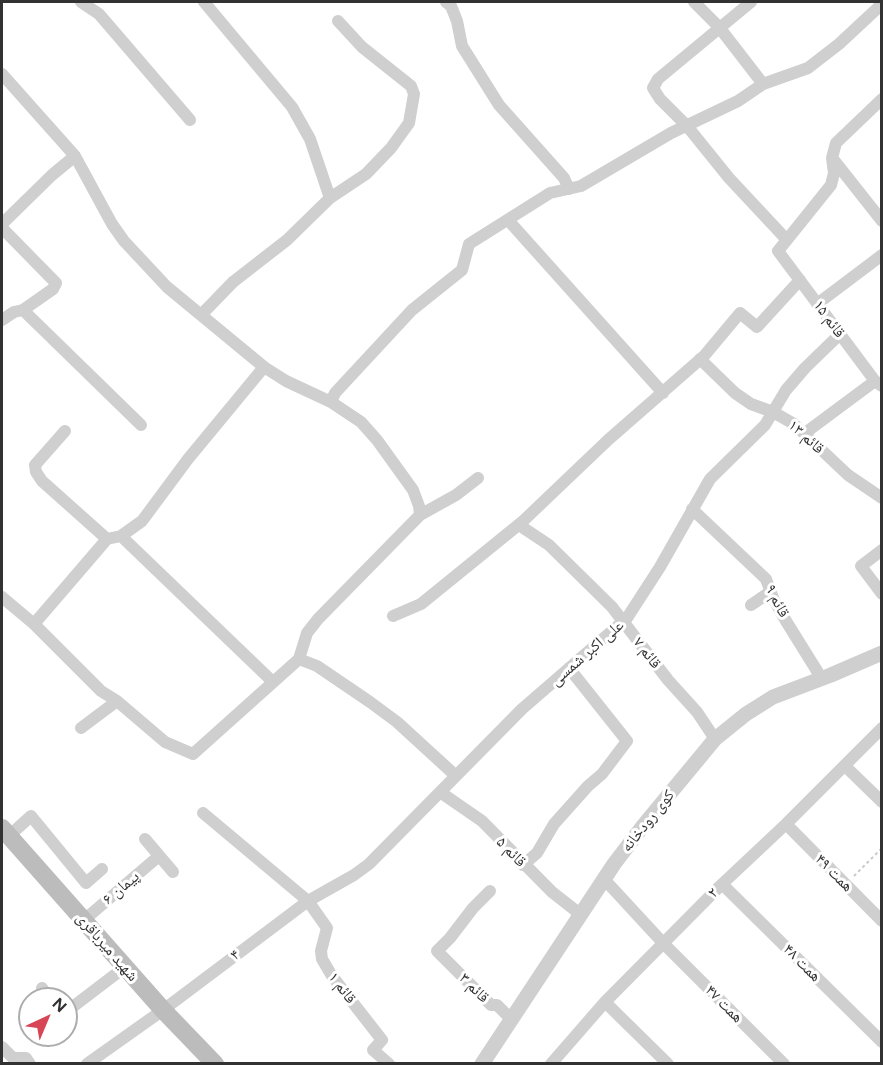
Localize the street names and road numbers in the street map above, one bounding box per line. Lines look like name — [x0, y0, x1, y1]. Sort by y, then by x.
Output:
street label: قائم ۱۵ — [809, 296, 849, 342]
street label: قائم ۱۳ — [784, 416, 828, 458]
street label: قائم ۹ — [761, 581, 793, 621]
street label: علی اکبر شمسی — [546, 616, 628, 690]
street label: قائم ۷ — [629, 633, 665, 673]
street label: کوی رودخانه — [617, 786, 679, 856]
street label: قائم ۵ — [492, 833, 530, 871]
street label: همت ۴۹ — [811, 850, 857, 896]
street label: پیمان ۶ — [99, 867, 143, 909]
street label: ۲ — [704, 884, 722, 902]
street label: شهید میرباقری — [72, 909, 142, 985]
street label: همت ۴۸ — [779, 940, 825, 986]
street label: ۴ — [226, 945, 244, 965]
street label: قائم ۱ — [324, 968, 360, 1008]
street label: قائم ۳ — [455, 969, 493, 1007]
street label: همت ۴۷ — [701, 981, 747, 1027]

